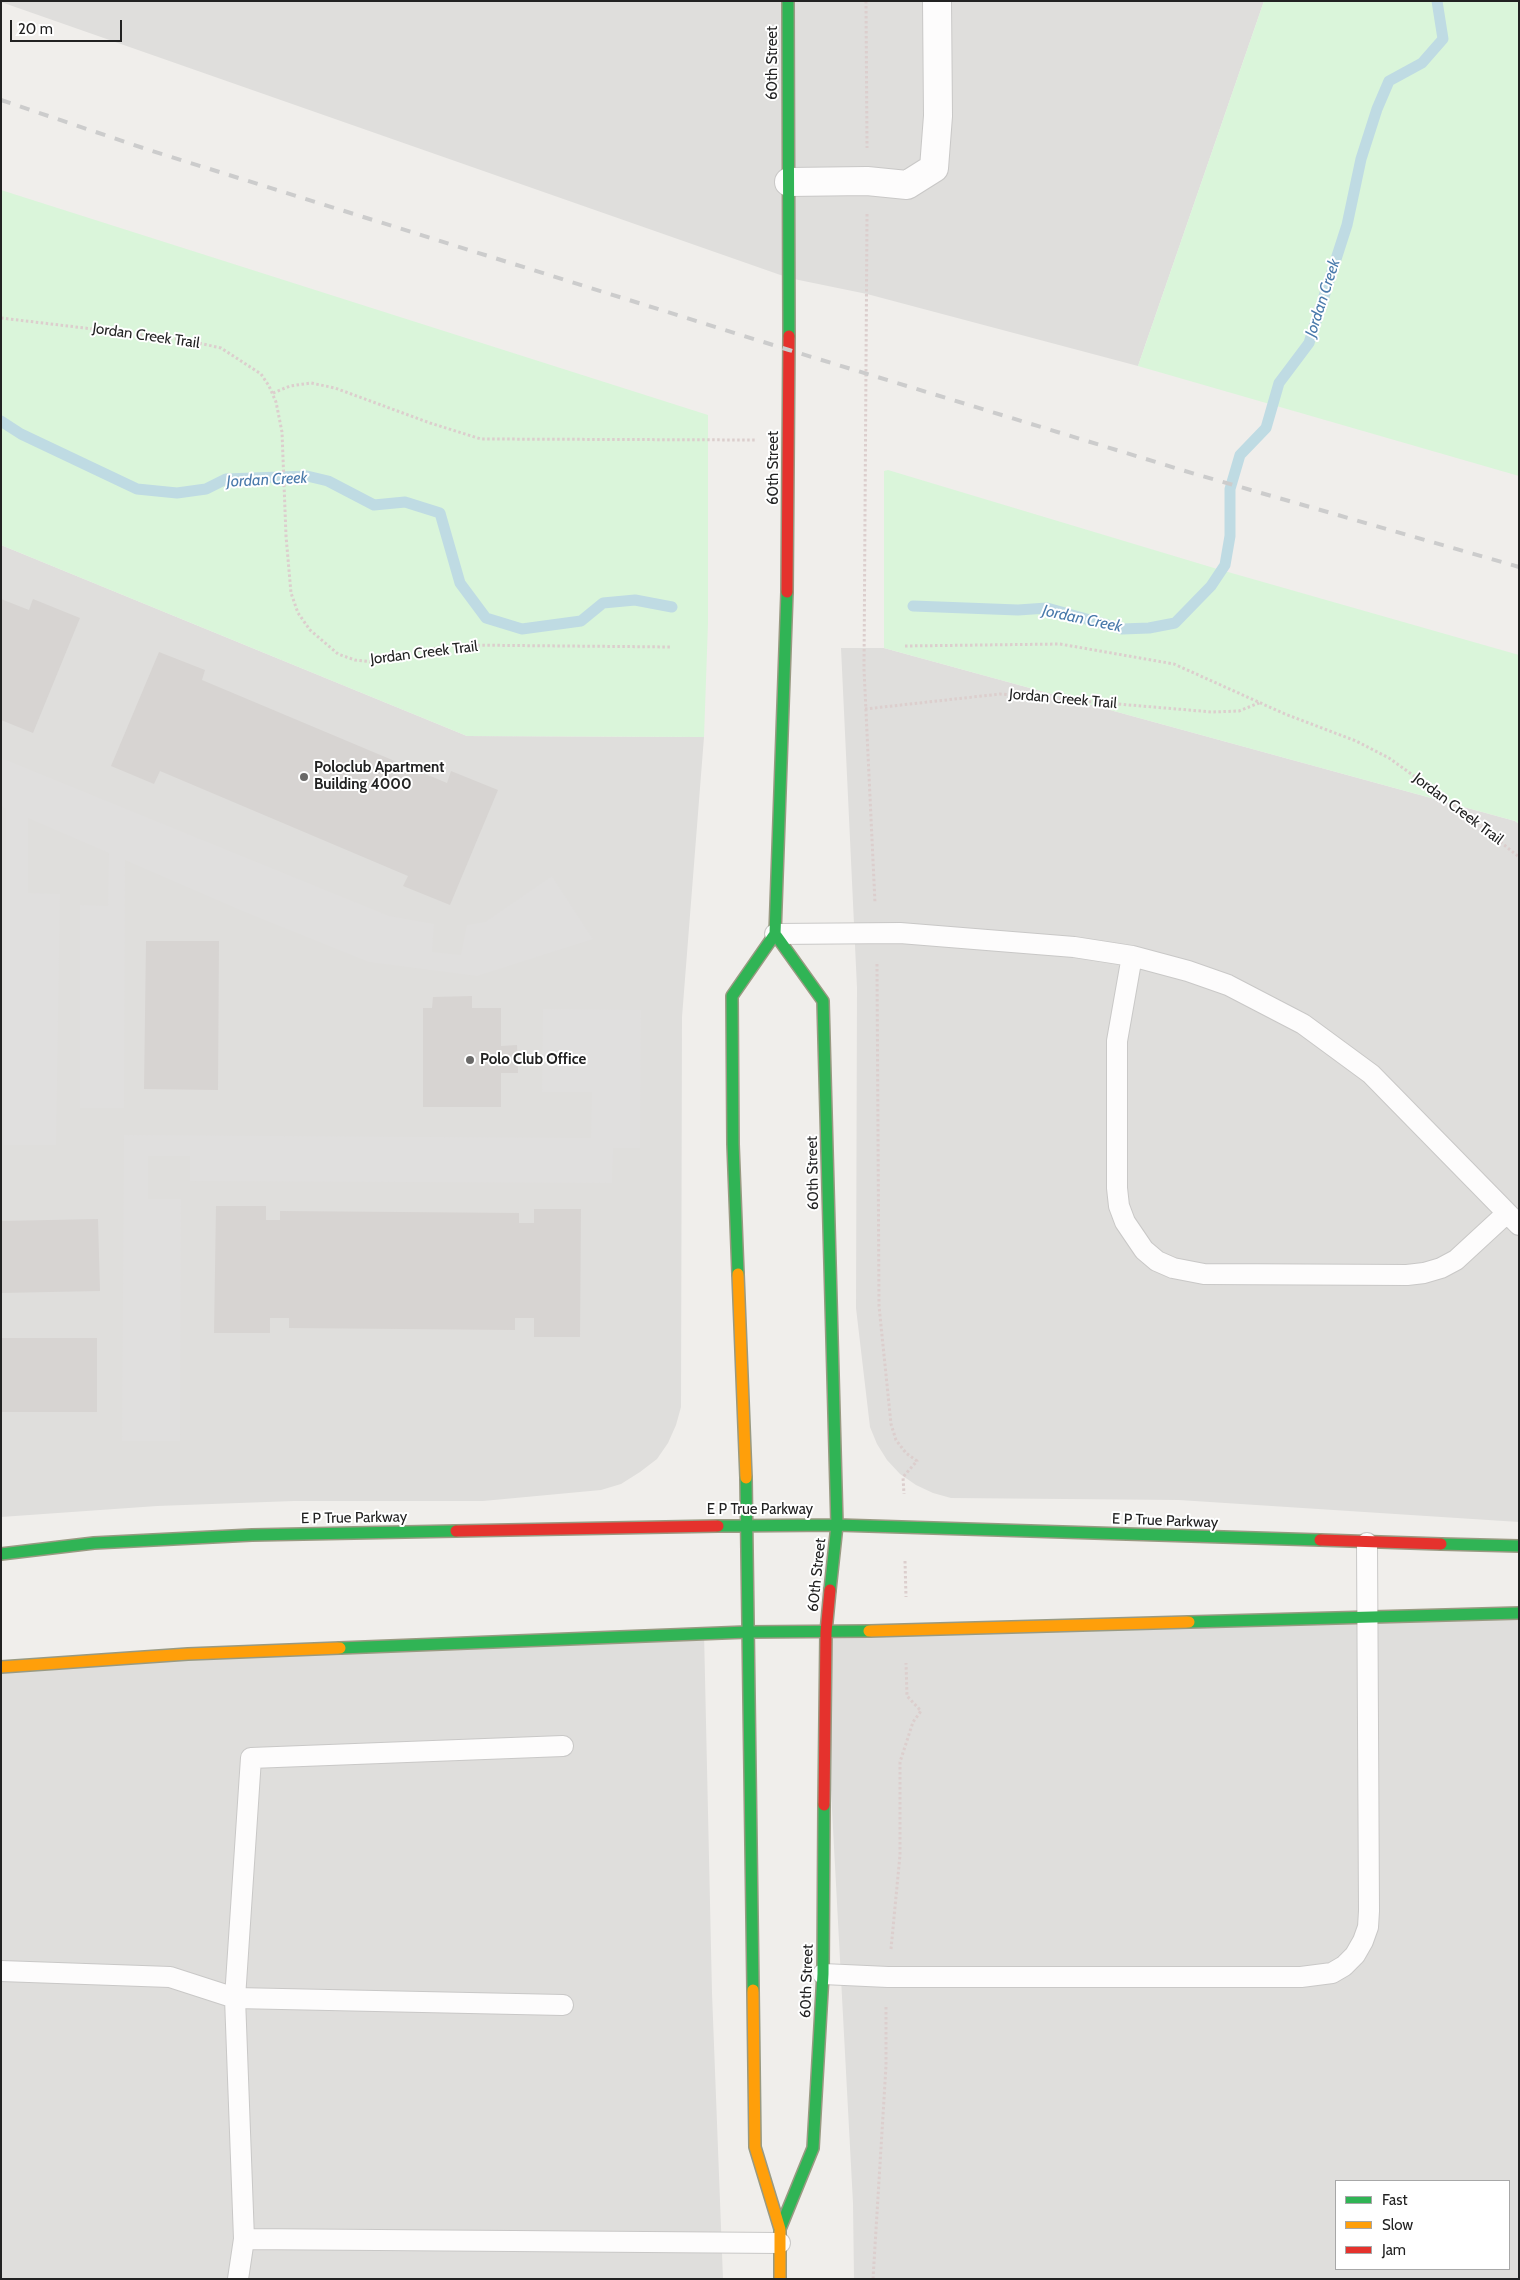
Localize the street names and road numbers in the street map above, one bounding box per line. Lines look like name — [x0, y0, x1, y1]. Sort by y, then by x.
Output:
street label: 60th Street — [764, 26, 782, 100]
street label: Jordan Creek Trail — [91, 320, 201, 352]
street label: 60th Street — [765, 431, 783, 505]
street label: Jordan Creek Trail — [369, 637, 479, 669]
street label: Jordan Creek Trail — [1008, 685, 1118, 713]
street label: Jordan Creek Trail — [1409, 769, 1507, 849]
street label: 60th Street — [803, 1136, 823, 1210]
street label: E P True Parkway — [707, 1501, 813, 1519]
street label: E P True Parkway — [301, 1508, 407, 1528]
street label: E P True Parkway — [1112, 1510, 1218, 1532]
street label: 60th Street — [804, 1537, 830, 1613]
street label: 60th Street — [797, 1944, 817, 2018]

